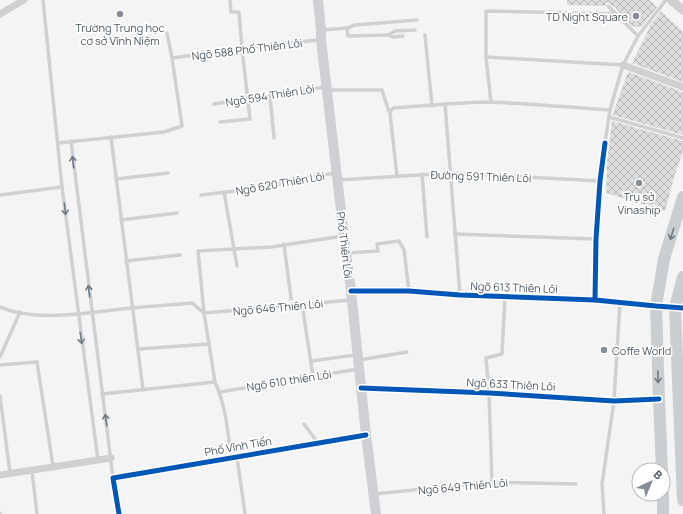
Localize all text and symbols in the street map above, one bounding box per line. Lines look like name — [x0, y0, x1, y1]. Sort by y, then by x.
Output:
marker: Trường Trung học cơ sở Vĩnh Niệm — [115, 9, 125, 19]
place label: TD Night Square — [546, 9, 629, 24]
marker: TD Night Square — [631, 11, 641, 21]
place label: Trường Trung học cơ sở Vĩnh Niệm — [75, 20, 165, 48]
street label: Ngõ 588 Phố Thiên Lôi — [191, 35, 303, 63]
street label: Ngõ 594 Thiên Lôi — [224, 81, 316, 109]
one-way arrow — [69, 156, 77, 169]
street label: Đường 591 Thiên Lôi — [430, 167, 532, 185]
street label: Ngõ 620 Thiên Lôi — [234, 168, 326, 198]
marker: Trụ sở Vinaship — [634, 178, 644, 188]
place label: Trụ sở Vinaship — [617, 189, 661, 217]
one-way arrow — [61, 203, 69, 216]
street label: Phố Thiên Lôi — [333, 211, 357, 279]
one-way arrow — [668, 228, 675, 241]
street label: Ngõ 613 Thiên Lôi — [470, 278, 558, 296]
one-way arrow — [85, 285, 93, 298]
street label: Ngõ 646 Thiên Lôi — [232, 296, 324, 318]
one-way arrow — [78, 331, 85, 344]
place label: Coffe World — [612, 343, 671, 358]
marker: Coffe World — [599, 345, 609, 355]
street label: Ngõ 610 thiên Lôi — [245, 366, 333, 394]
one-way arrow — [654, 370, 662, 383]
street label: Ngõ 633 Thiên Lôi — [466, 374, 556, 394]
one-way arrow — [102, 414, 110, 427]
street label: Phố Vĩnh Tiến — [203, 433, 273, 459]
north arrow — [631, 462, 671, 502]
text: B — [651, 467, 666, 482]
street label: Ngõ 649 Thiên Lôi — [417, 475, 509, 497]

